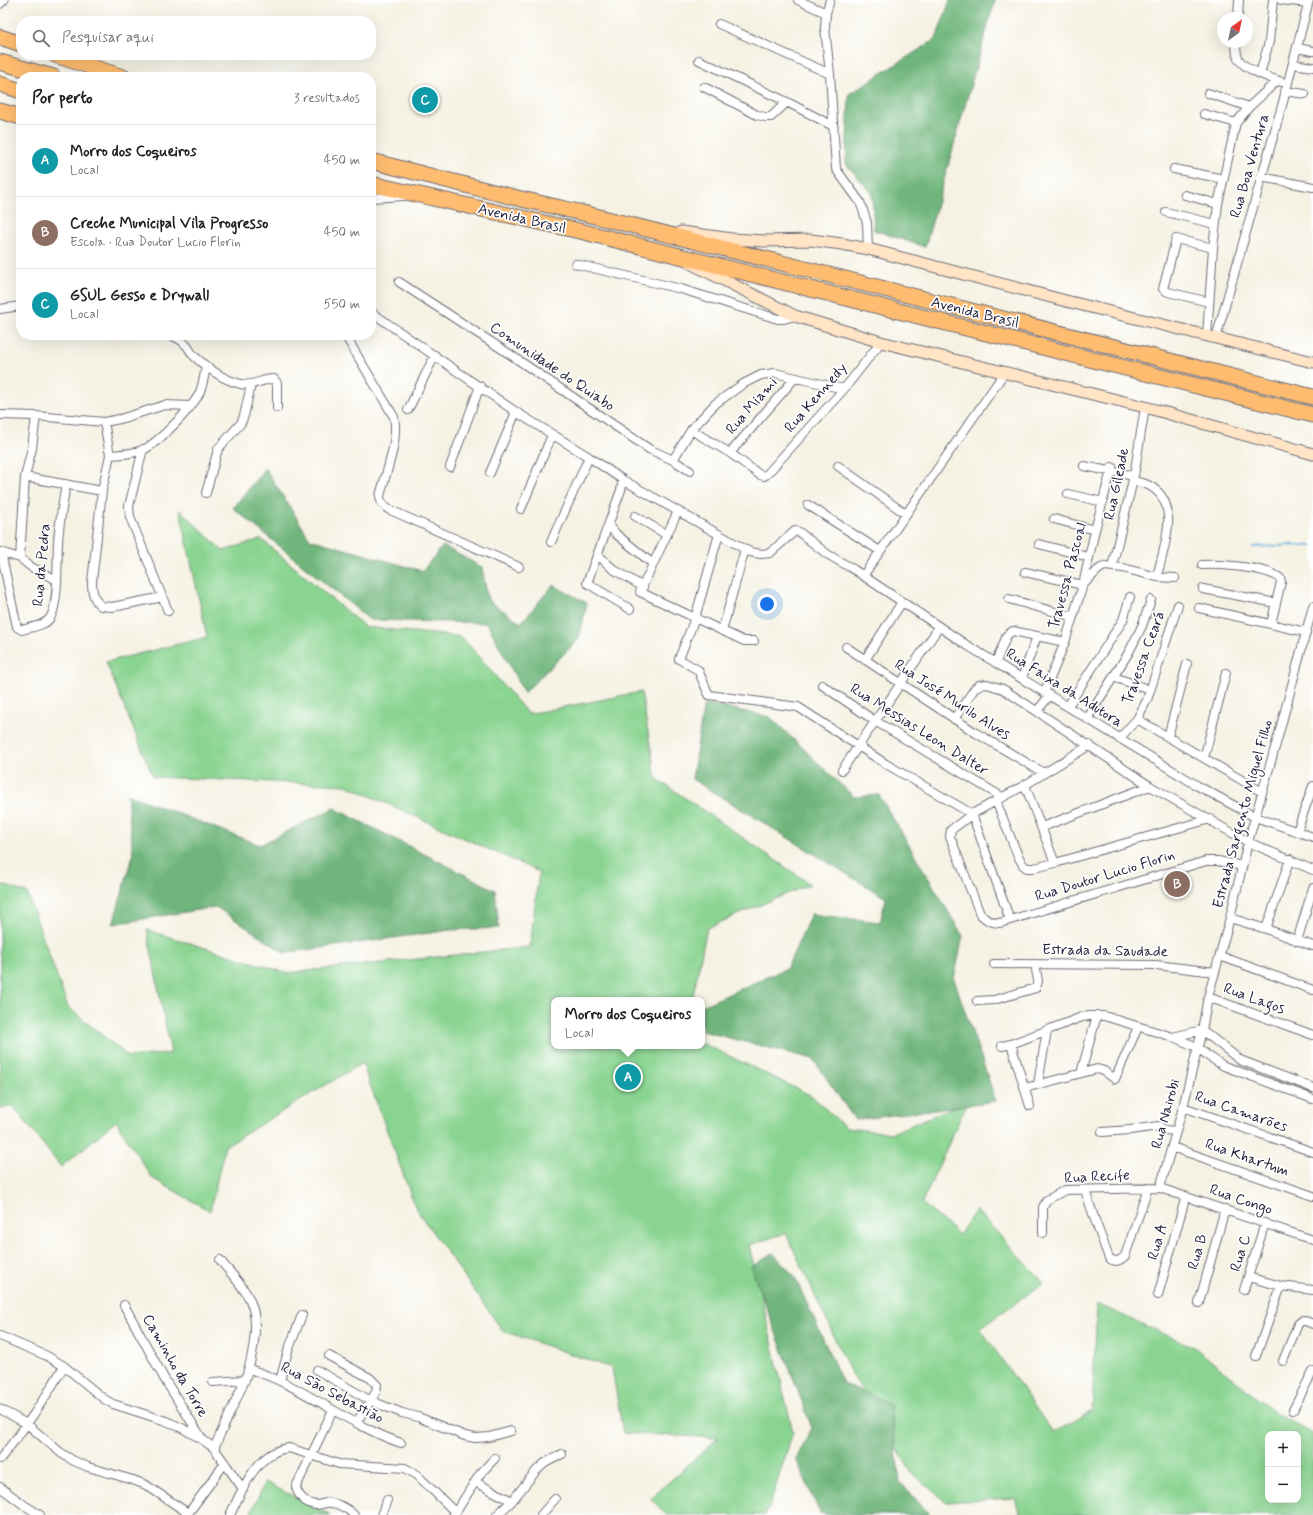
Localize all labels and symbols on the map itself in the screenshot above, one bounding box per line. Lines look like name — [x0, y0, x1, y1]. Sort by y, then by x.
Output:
north arrow — [1217, 12, 1253, 48]
pin: C — [412, 85, 438, 115]
street label: Rua Boa Ventura — [1226, 111, 1275, 221]
street label: Avenida Brasil — [476, 199, 568, 239]
street label: Avenida Brasil — [929, 292, 1021, 334]
street label: Comunidade do Quiabo — [486, 318, 618, 416]
street label: Rua Kennedy — [780, 359, 852, 437]
street label: Rua Miami — [722, 373, 782, 439]
street label: Rua Gileade — [1100, 446, 1134, 522]
street label: Travessa Pascoal — [1044, 521, 1092, 631]
street label: Rua da Pedra — [28, 523, 56, 607]
your location — [757, 594, 777, 614]
street label: Travessa Ceará — [1118, 609, 1170, 707]
street label: Rua Faixa da Adutora — [1002, 644, 1127, 732]
street label: Rua José Murilo Alves — [890, 655, 1014, 745]
street label: Rua Messias Leon Dalter — [846, 679, 992, 781]
street label: Estrada Sargento Miguel Filho — [1208, 718, 1279, 911]
street label: Rua Doutor Lucio Florin — [1033, 845, 1177, 907]
pin: B — [1164, 869, 1190, 899]
street label: Estrada da Saudade — [1042, 940, 1168, 962]
street label: Rua Lagos — [1220, 979, 1288, 1020]
pin: A — [615, 1062, 641, 1092]
street label: Rua Nairobi — [1147, 1077, 1185, 1151]
street label: Rua Camarões — [1192, 1087, 1290, 1137]
street label: Rua Khartum — [1202, 1134, 1292, 1182]
street label: Rua Recife — [1064, 1165, 1130, 1189]
street label: Rua Congo — [1206, 1180, 1275, 1221]
street label: Rua A — [1143, 1222, 1173, 1262]
street label: Rua B — [1183, 1232, 1213, 1272]
street label: Rua C — [1226, 1232, 1256, 1274]
street label: Caminho da Torre — [137, 1311, 213, 1421]
street label: Rua São Sebastião — [277, 1357, 387, 1429]

